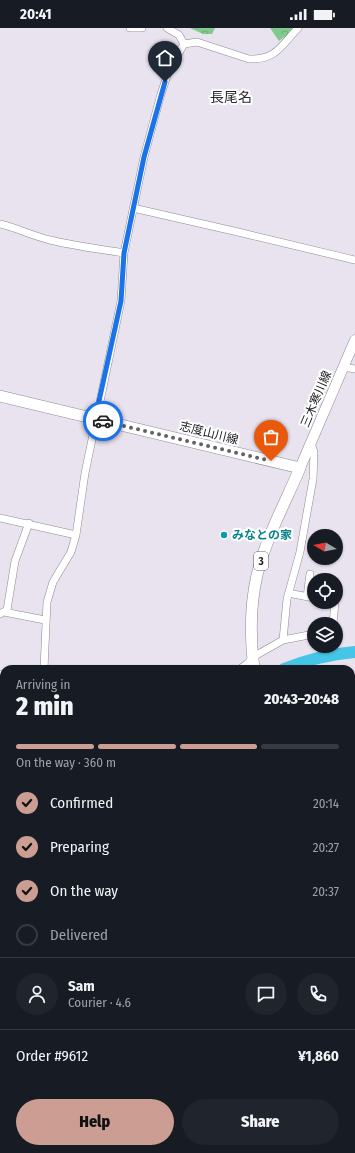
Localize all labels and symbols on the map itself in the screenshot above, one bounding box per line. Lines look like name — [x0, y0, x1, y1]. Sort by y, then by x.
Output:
pin — [148, 41, 182, 82]
district label: 長尾名 — [210, 89, 252, 106]
street label: 三木寒川線 — [298, 369, 334, 429]
courier — [83, 401, 123, 441]
street label: 志度山川線 — [178, 419, 240, 447]
pin — [254, 420, 288, 461]
place label: みなとの家 — [232, 528, 292, 542]
north arrow — [307, 529, 343, 565]
marker: みなとの家 — [219, 530, 229, 540]
road number: 3 — [254, 552, 268, 570]

